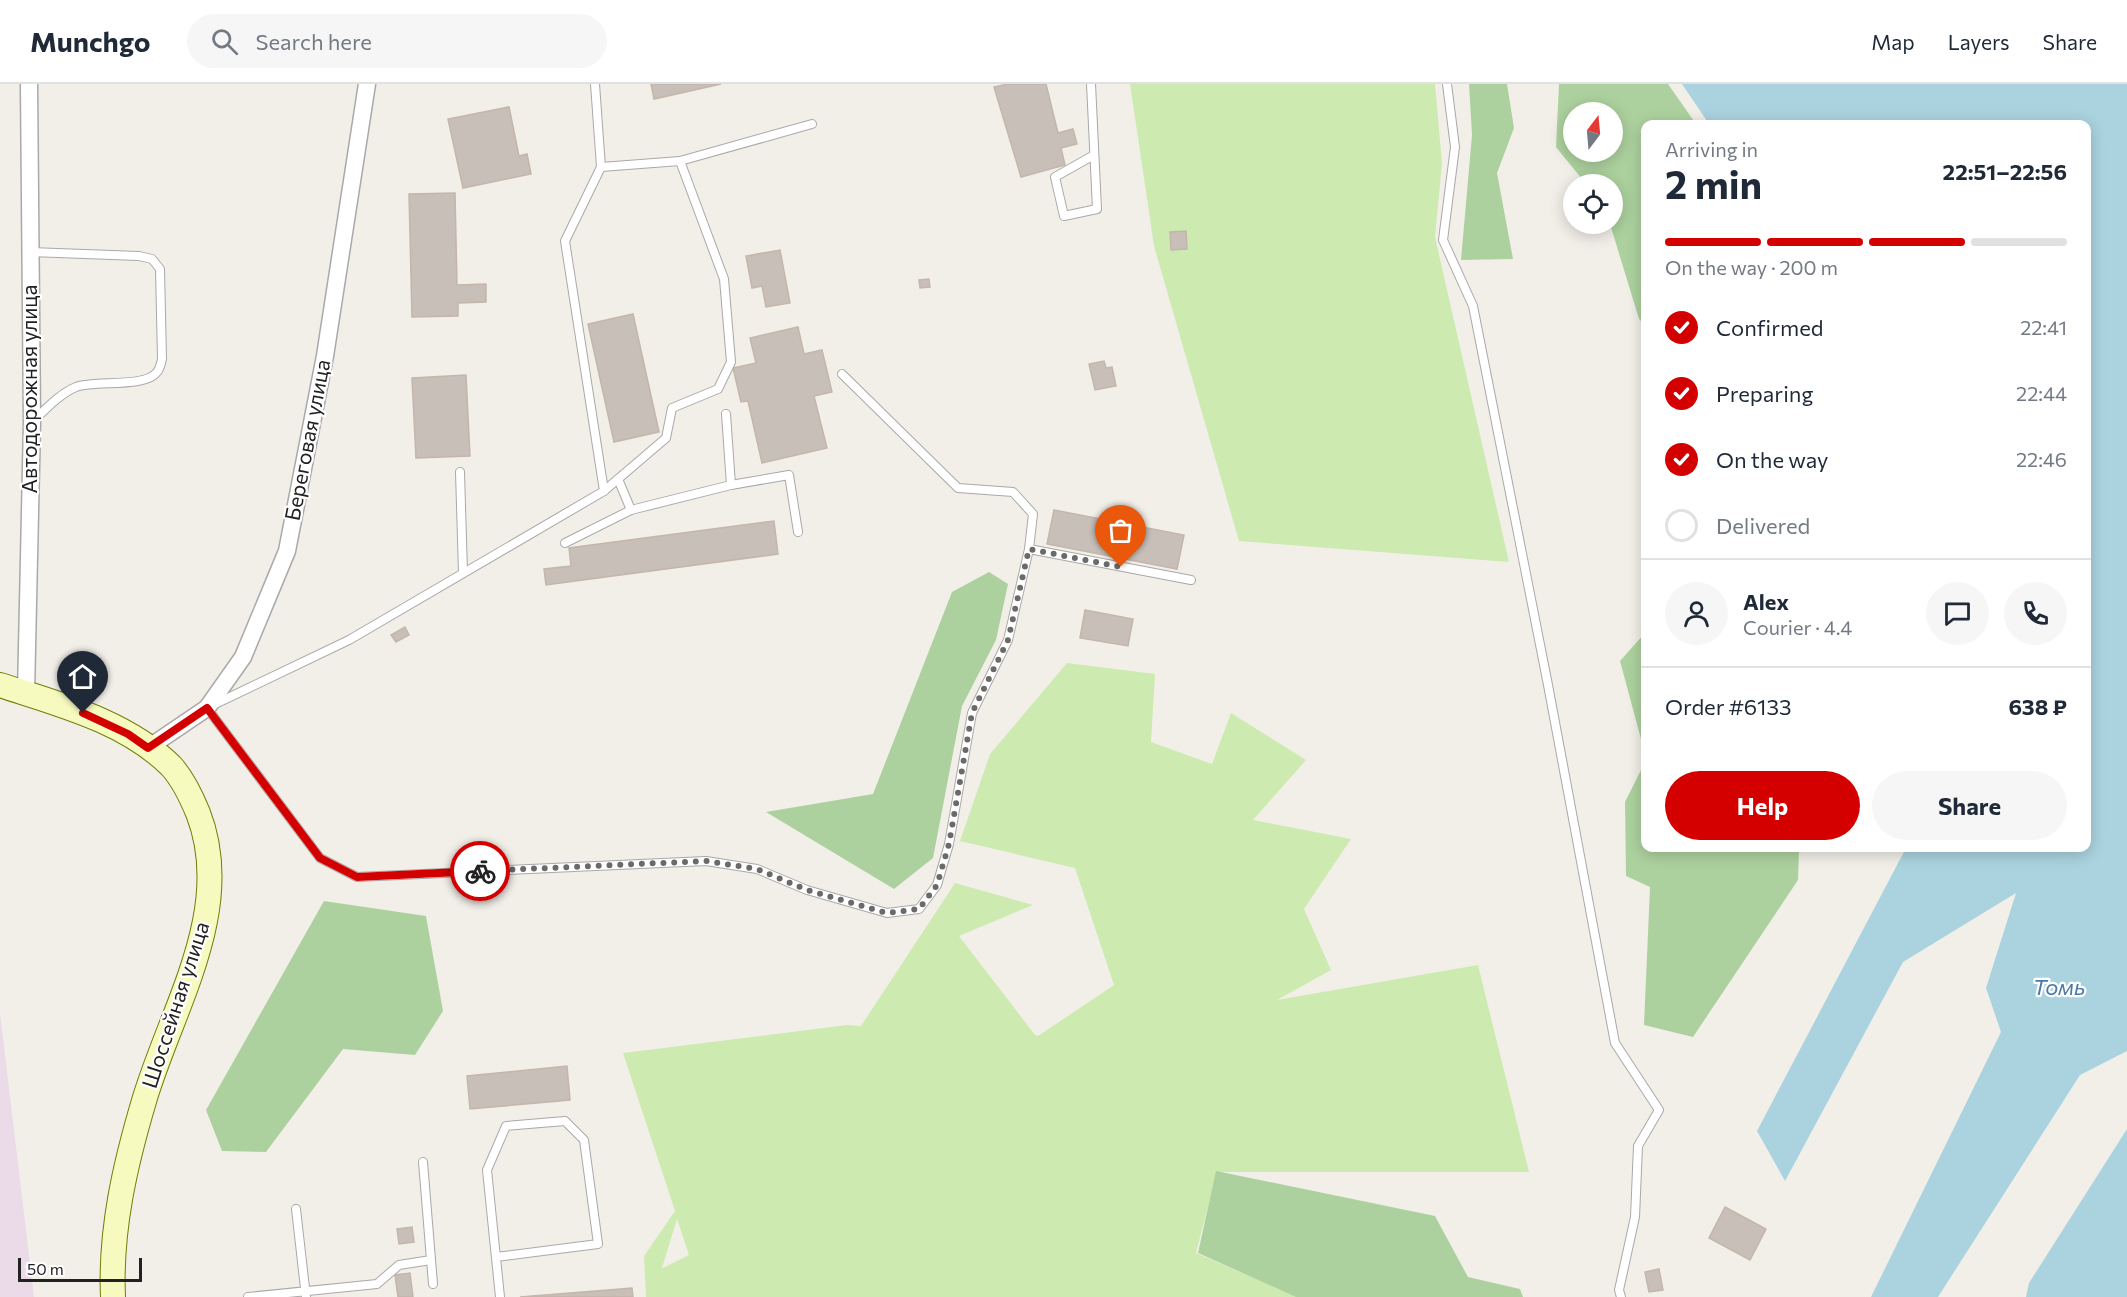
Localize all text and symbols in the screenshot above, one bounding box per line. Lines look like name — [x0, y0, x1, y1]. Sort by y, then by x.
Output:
search box — [187, 14, 607, 68]
text: Munchgo — [30, 24, 151, 58]
icon: search — [208, 25, 241, 58]
text: Search here — [256, 28, 372, 55]
text: Map — [1871, 29, 1915, 54]
text: Layers — [1948, 29, 2010, 54]
text: Share — [2043, 29, 2097, 54]
north arrow — [1563, 102, 1623, 162]
map controls — [1563, 102, 1623, 234]
text: Arriving in — [1665, 137, 1758, 161]
text: 22:51–22:56 — [1943, 158, 2067, 185]
text: 2 min — [1665, 159, 1762, 207]
button: locate — [1563, 174, 1623, 234]
text: On the way · 200 m — [1665, 255, 1838, 279]
street label: Автодорожная улица — [16, 285, 41, 493]
icon: check — [1665, 311, 1698, 344]
text: Confirmed — [1716, 314, 1823, 341]
text: 22:41 — [2020, 315, 2067, 339]
street label: Береговая улица — [279, 357, 334, 522]
icon: check — [1665, 377, 1698, 410]
text: Preparing — [1716, 380, 1813, 407]
text: 22:44 — [2016, 381, 2067, 405]
icon: check — [1665, 443, 1698, 476]
text: On the way — [1716, 446, 1828, 473]
text: 22:46 — [2016, 447, 2067, 471]
pin — [1095, 505, 1146, 567]
text: Delivered — [1716, 512, 1810, 539]
icon: bag — [1104, 514, 1137, 547]
button: person — [1665, 582, 1728, 645]
button: chat — [1926, 582, 1989, 645]
button: phone — [2004, 582, 2067, 645]
text: Alex — [1743, 588, 1789, 615]
text: Courier · 4.4 — [1743, 615, 1852, 639]
pin — [57, 651, 108, 713]
icon: home — [66, 660, 99, 693]
text: Order #6133 — [1665, 693, 1792, 720]
text: 638 ₽ — [2008, 693, 2067, 720]
button: Help — [1665, 771, 1860, 840]
button: Share — [1872, 771, 2067, 840]
courier — [450, 841, 510, 901]
icon: bike — [464, 855, 497, 888]
street label: Шоссейная улица — [136, 918, 213, 1091]
water label: Томь — [2033, 973, 2085, 1000]
scale bar — [18, 1255, 142, 1282]
text: 50 m — [27, 1259, 64, 1278]

